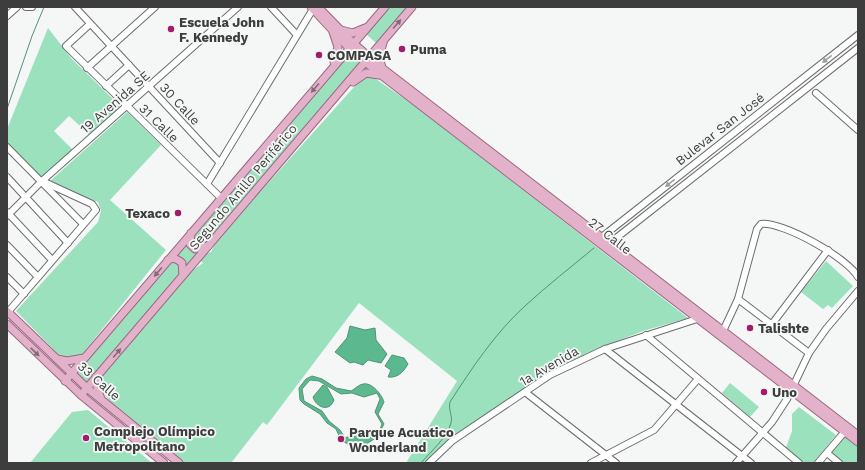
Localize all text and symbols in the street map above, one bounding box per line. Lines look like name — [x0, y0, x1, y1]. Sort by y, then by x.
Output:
place label: Escuela John F. Kennedy — [179, 15, 264, 45]
one-way arrow — [393, 18, 402, 29]
marker: Escuela John F. Kennedy — [166, 24, 176, 34]
place label: Puma — [410, 42, 447, 57]
marker: Puma — [397, 44, 407, 54]
place label: COMPASA — [327, 48, 391, 63]
marker: COMPASA — [314, 50, 324, 60]
one-way arrow — [822, 54, 833, 63]
street label: 19 Avenida SE — [77, 68, 153, 136]
street label: 30 Calle — [157, 80, 203, 128]
one-way arrow — [310, 83, 319, 93]
street label: Bulevar San José — [673, 90, 767, 168]
street label: 31 Calle — [136, 101, 182, 145]
street label: Segundo Anillo Periférico — [186, 121, 300, 253]
one-way arrow — [665, 178, 676, 187]
place label: Texaco — [125, 206, 170, 221]
marker: Texaco — [173, 208, 183, 218]
street label: 27 Calle — [586, 215, 634, 257]
one-way arrow — [153, 267, 162, 278]
place label: Talishte — [758, 321, 810, 336]
marker: Talishte — [745, 323, 755, 333]
street label: 1a Avenida — [517, 343, 582, 389]
one-way arrow — [30, 347, 40, 356]
one-way arrow — [112, 348, 122, 358]
street label: 33 Calle — [75, 359, 123, 403]
place label: Uno — [772, 385, 797, 400]
marker: Uno — [759, 387, 769, 397]
place label: Complejo Olímpico Metropolitano — [94, 424, 215, 454]
place label: Parque Acuatico Wonderland — [349, 425, 454, 455]
marker: Complejo Olímpico Metropolitano — [81, 433, 91, 443]
marker: Parque Acuatico Wonderland — [336, 434, 346, 444]

